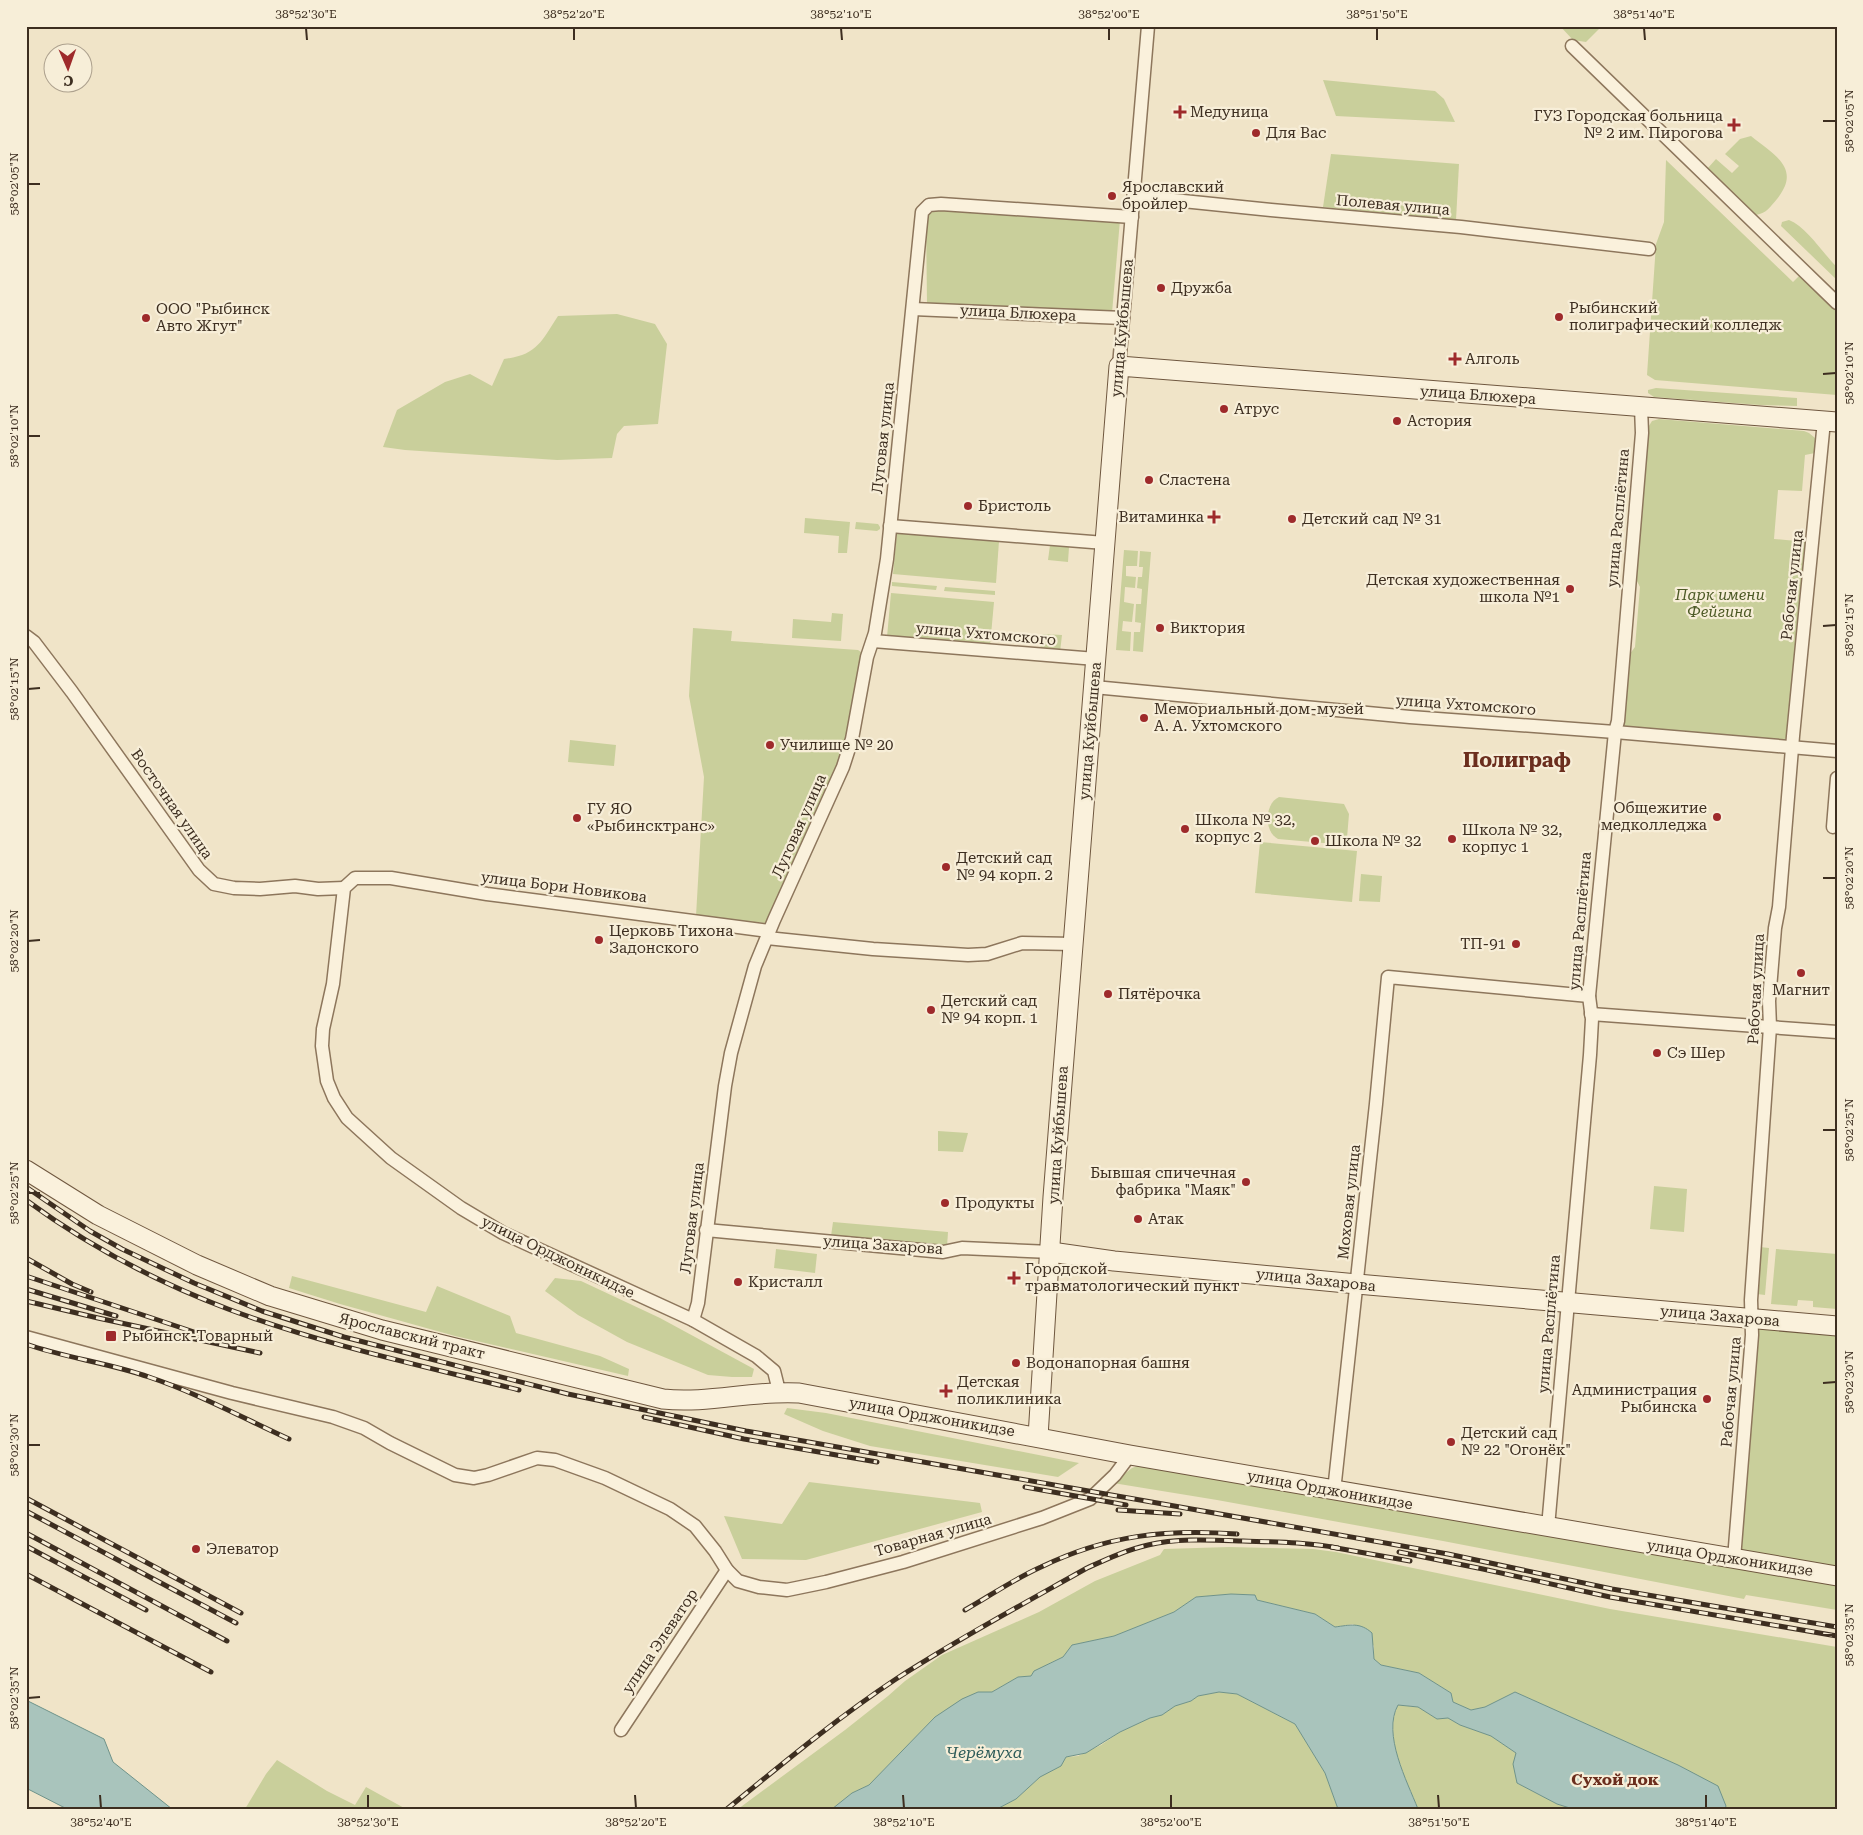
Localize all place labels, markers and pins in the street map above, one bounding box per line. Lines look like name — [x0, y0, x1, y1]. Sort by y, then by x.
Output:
place label: Медуница — [1190, 103, 1268, 121]
marker: Медуница — [1174, 106, 1186, 118]
place label: ГУЗ Городская больница № 2 им. Пирогова — [1534, 107, 1723, 142]
marker: ГУЗ Городская больница № 2 им. Пирогова — [1727, 118, 1741, 132]
place label: Для Вас — [1266, 124, 1326, 142]
marker: Для Вас — [1250, 127, 1262, 139]
place label: Ярославский бройлер — [1122, 178, 1224, 213]
marker: Ярославский бройлер — [1106, 190, 1118, 202]
place label: Дружба — [1171, 279, 1232, 297]
marker: Дружба — [1155, 282, 1167, 294]
place label: Рыбинский полиграфический колледж — [1569, 299, 1782, 334]
place label: ООО "Рыбинск Авто Жгут" — [156, 300, 271, 335]
marker: Рыбинский полиграфический колледж — [1553, 311, 1565, 323]
marker: ООО "Рыбинск Авто Жгут" — [140, 312, 152, 324]
place label: Алголь — [1465, 350, 1519, 368]
marker: Алголь — [1449, 353, 1461, 365]
place label: Атрус — [1234, 400, 1279, 418]
marker: Атрус — [1218, 403, 1230, 415]
place label: Астория — [1407, 412, 1472, 430]
marker: Астория — [1391, 415, 1403, 427]
place label: Сластена — [1159, 471, 1230, 489]
marker: Сластена — [1143, 474, 1155, 486]
place label: Бристоль — [978, 497, 1051, 515]
marker: Бристоль — [962, 500, 974, 512]
place label: Витаминка — [1118, 508, 1204, 526]
place label: Детский сад № 31 — [1302, 510, 1442, 528]
marker: Витаминка — [1208, 511, 1220, 523]
marker: Детский сад № 31 — [1286, 513, 1298, 525]
place label: Детская художественная школа №1 — [1366, 571, 1560, 606]
marker: Детская художественная школа №1 — [1564, 583, 1576, 595]
place label: Виктория — [1170, 619, 1245, 637]
marker: Виктория — [1154, 622, 1166, 634]
place label: Мемориальный дом-музей А. А. Ухтомского — [1154, 700, 1364, 735]
marker: Мемориальный дом-музей А. А. Ухтомского — [1138, 712, 1150, 724]
place label: Училище № 20 — [780, 736, 893, 754]
marker: Училище № 20 — [764, 739, 776, 751]
place label: Общежитие медколледжа — [1601, 799, 1707, 834]
place label: ГУ ЯО «Рыбинсктранс» — [587, 800, 715, 835]
place label: Школа № 32, корпус 2 — [1195, 811, 1296, 846]
marker: Общежитие медколледжа — [1711, 811, 1723, 823]
marker: ГУ ЯО «Рыбинсктранс» — [571, 812, 583, 824]
place label: Школа № 32, корпус 1 — [1462, 821, 1563, 856]
marker: Школа № 32, корпус 2 — [1179, 823, 1191, 835]
place label: Школа № 32 — [1325, 832, 1421, 850]
marker: Школа № 32, корпус 1 — [1446, 833, 1458, 845]
marker: Школа № 32 — [1309, 835, 1321, 847]
place label: Детский сад № 94 корп. 2 — [956, 849, 1053, 884]
marker: Детский сад № 94 корп. 2 — [940, 861, 952, 873]
place label: Церковь Тихона Задонского — [609, 922, 733, 957]
marker: Церковь Тихона Задонского — [593, 934, 605, 946]
place label: ТП-91 — [1460, 935, 1506, 953]
marker: ТП-91 — [1510, 938, 1522, 950]
marker: Магнит — [1795, 967, 1807, 979]
place label: Магнит — [1772, 981, 1830, 999]
place label: Пятёрочка — [1118, 985, 1201, 1003]
marker: Пятёрочка — [1102, 988, 1114, 1000]
place label: Детский сад № 94 корп. 1 — [941, 992, 1038, 1027]
marker: Детский сад № 94 корп. 1 — [925, 1004, 937, 1016]
place label: Сэ Шер — [1667, 1044, 1726, 1062]
marker: Сэ Шер — [1651, 1047, 1663, 1059]
place label: Бывшая спичечная фабрика "Маяк" — [1090, 1164, 1236, 1199]
marker: Бывшая спичечная фабрика "Маяк" — [1240, 1176, 1252, 1188]
place label: Продукты — [955, 1194, 1035, 1212]
marker: Продукты — [939, 1197, 951, 1209]
place label: Атак — [1148, 1210, 1185, 1228]
marker: Атак — [1132, 1213, 1144, 1225]
place label: Городской травматологический пункт — [1025, 1260, 1239, 1295]
marker: Городской травматологический пункт — [1007, 1271, 1021, 1285]
place label: Кристалл — [748, 1273, 823, 1291]
marker: Кристалл — [732, 1276, 744, 1288]
place label: Рыбинск-Товарный — [122, 1327, 273, 1345]
marker: Рыбинск-Товарный — [104, 1329, 118, 1343]
place label: Водонапорная башня — [1026, 1354, 1190, 1372]
marker: Водонапорная башня — [1010, 1357, 1022, 1369]
place label: Детская поликлиника — [957, 1373, 1061, 1408]
place label: Администрация Рыбинска — [1572, 1381, 1697, 1416]
marker: Детская поликлиника — [939, 1384, 953, 1398]
marker: Администрация Рыбинска — [1701, 1393, 1713, 1405]
place label: Детский сад № 22 "Огонёк" — [1461, 1424, 1571, 1459]
marker: Детский сад № 22 "Огонёк" — [1445, 1436, 1457, 1448]
place label: Элеватор — [206, 1540, 279, 1558]
marker: Элеватор — [190, 1543, 202, 1555]

